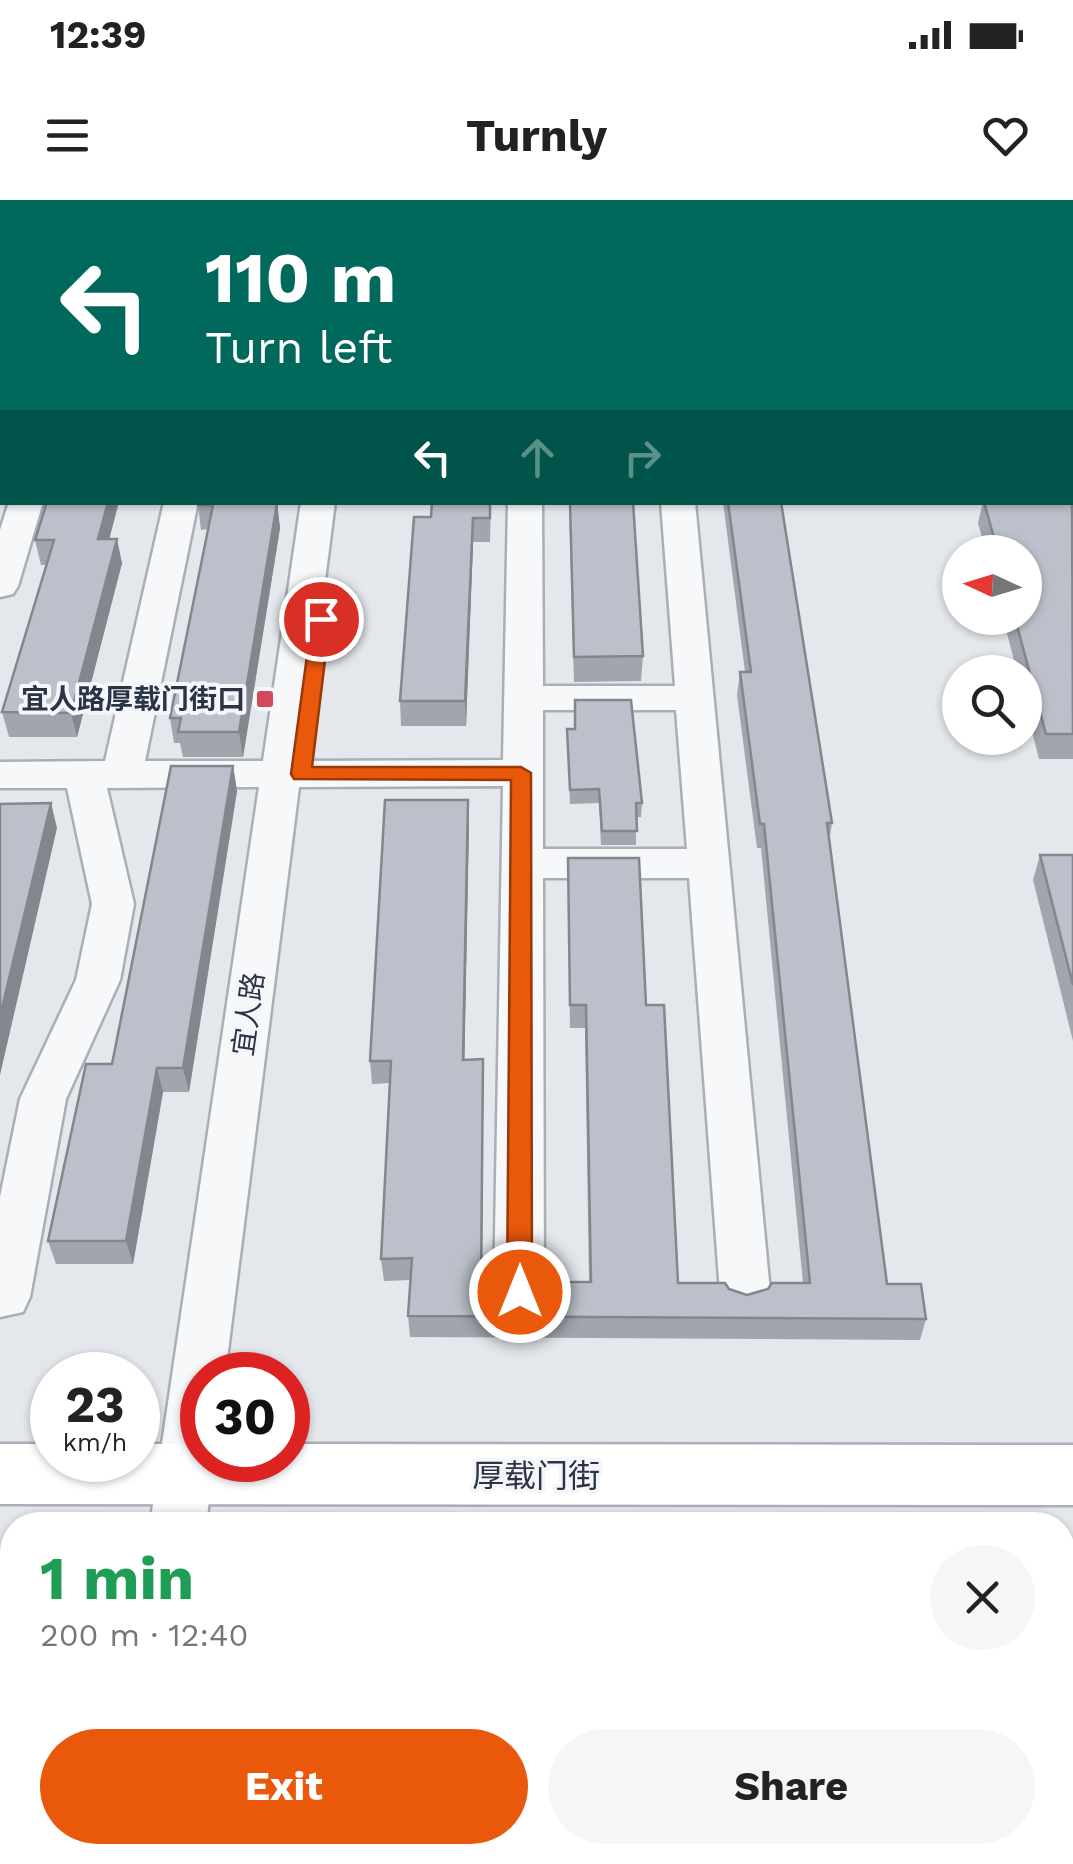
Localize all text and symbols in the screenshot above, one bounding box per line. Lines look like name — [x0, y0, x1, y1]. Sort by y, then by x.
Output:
text: 12:39 — [50, 13, 146, 57]
icon: menu — [40, 108, 95, 163]
icon: heart — [978, 108, 1033, 163]
text: Turnly — [466, 109, 607, 162]
text: 110 m — [205, 237, 396, 319]
icon: left — [40, 240, 170, 370]
text: Turn left — [205, 321, 392, 374]
icon: left — [405, 430, 460, 485]
icon: ahead — [510, 430, 565, 485]
icon: right — [615, 430, 670, 485]
north arrow — [942, 535, 1042, 635]
map controls — [942, 535, 1042, 755]
pin — [279, 577, 364, 662]
icon: arrive — [294, 592, 349, 647]
button: search — [942, 655, 1042, 755]
place label: 宜人路厚载门街口 — [21, 683, 245, 716]
marker: 宜人路厚载门街口 — [254, 688, 276, 710]
street label: 宜人路 — [226, 970, 271, 1058]
position arrow — [468, 1240, 572, 1344]
speed limit sign: 30 — [180, 1352, 310, 1482]
text: 23 — [65, 1375, 125, 1434]
text: km/h — [63, 1428, 127, 1457]
street label: 厚载门街 — [472, 1457, 600, 1495]
text: 1 min — [40, 1543, 194, 1614]
button: close — [930, 1545, 1035, 1650]
text: 200 m · 12:40 — [40, 1616, 248, 1654]
button: Exit — [40, 1729, 528, 1844]
button: Share — [548, 1729, 1035, 1844]

